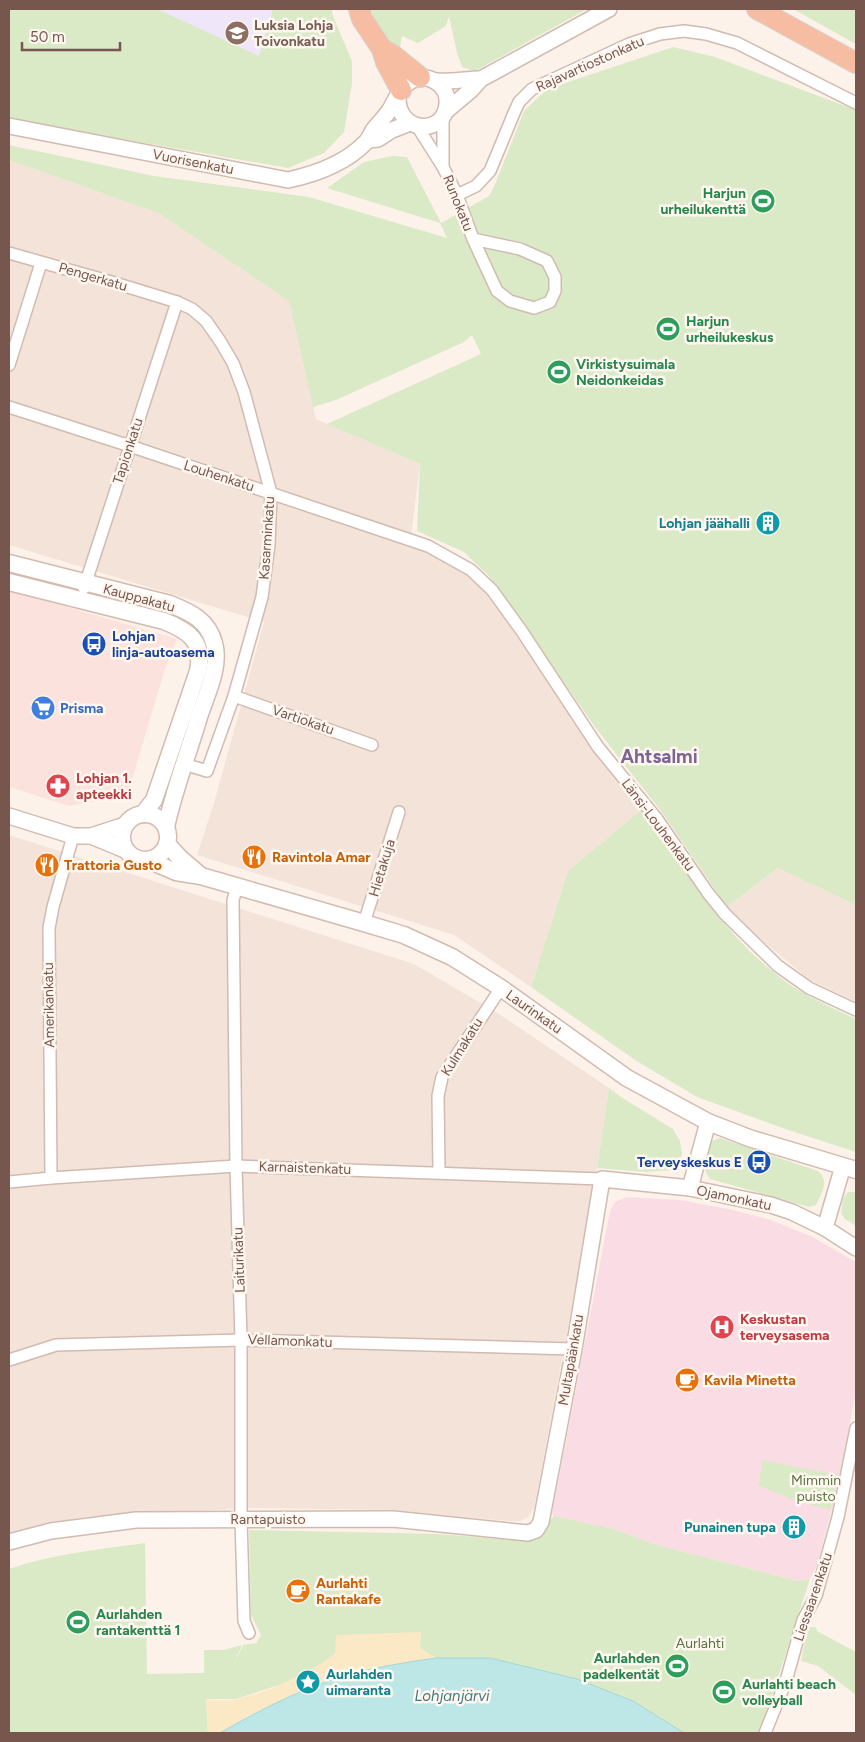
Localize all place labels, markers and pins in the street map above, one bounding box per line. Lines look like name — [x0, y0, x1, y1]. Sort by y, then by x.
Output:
place label: Luksia Lohja Toivonkatu — [254, 17, 333, 50]
school or university icon: Luksia Lohja Toivonkatu — [224, 20, 250, 46]
place label: Harjun urheilukenttä — [660, 185, 746, 218]
sports icon: Harjun urheilukenttä — [750, 188, 776, 214]
place label: Harjun urheilukeskus — [686, 313, 774, 346]
sports icon: Harjun urheilukeskus — [655, 316, 681, 342]
place label: Virkistysuimala Neidonkeidas — [576, 356, 675, 389]
sports icon: Virkistysuimala Neidonkeidas — [546, 359, 572, 385]
building icon: Lohjan jäähalli — [755, 510, 781, 536]
place label: Lohjan jäähalli — [659, 515, 750, 532]
place label: Lohjan linja-autoasema — [112, 628, 215, 661]
bus stop icon: Lohjan linja-autoasema — [81, 631, 107, 657]
supermarket icon: Prisma — [30, 695, 56, 721]
place label: Prisma — [60, 700, 104, 717]
place label: Lohjan 1. apteekki — [76, 770, 132, 803]
pharmacy icon: Lohjan 1. apteekki — [45, 773, 71, 799]
restaurant icon: Ravintola Amar — [241, 844, 267, 870]
place label: Ravintola Amar — [272, 849, 371, 866]
restaurant icon: Trattoria Gusto — [34, 852, 60, 878]
place label: Trattoria Gusto — [64, 857, 162, 874]
bus stop icon: Terveyskeskus E — [746, 1149, 772, 1175]
place label: Terveyskeskus E — [637, 1154, 742, 1171]
place label: Keskustan terveysasema — [740, 1311, 830, 1344]
hospital icon: Keskustan terveysasema — [709, 1314, 735, 1340]
cafe icon: Kavila Minetta — [674, 1367, 700, 1393]
place label: Kavila Minetta — [704, 1372, 796, 1389]
building icon: Punainen tupa — [781, 1514, 807, 1540]
place label: Punainen tupa — [684, 1519, 776, 1536]
place label: Aurlahti Rantakafe — [316, 1575, 381, 1608]
cafe icon: Aurlahti Rantakafe — [285, 1578, 311, 1604]
place label: Aurlahden rantakenttä 1 — [96, 1606, 180, 1639]
sports icon: Aurlahden rantakenttä 1 — [65, 1609, 91, 1635]
place label: Aurlahden padelkentät — [583, 1650, 660, 1683]
sports icon: Aurlahden padelkentät — [664, 1653, 690, 1679]
place label: Aurlahden uimaranta — [326, 1666, 392, 1699]
place icon: Aurlahden uimaranta — [295, 1669, 321, 1695]
place label: Aurlahti beach volleyball — [742, 1676, 836, 1709]
sports icon: Aurlahti beach volleyball — [711, 1679, 737, 1705]

